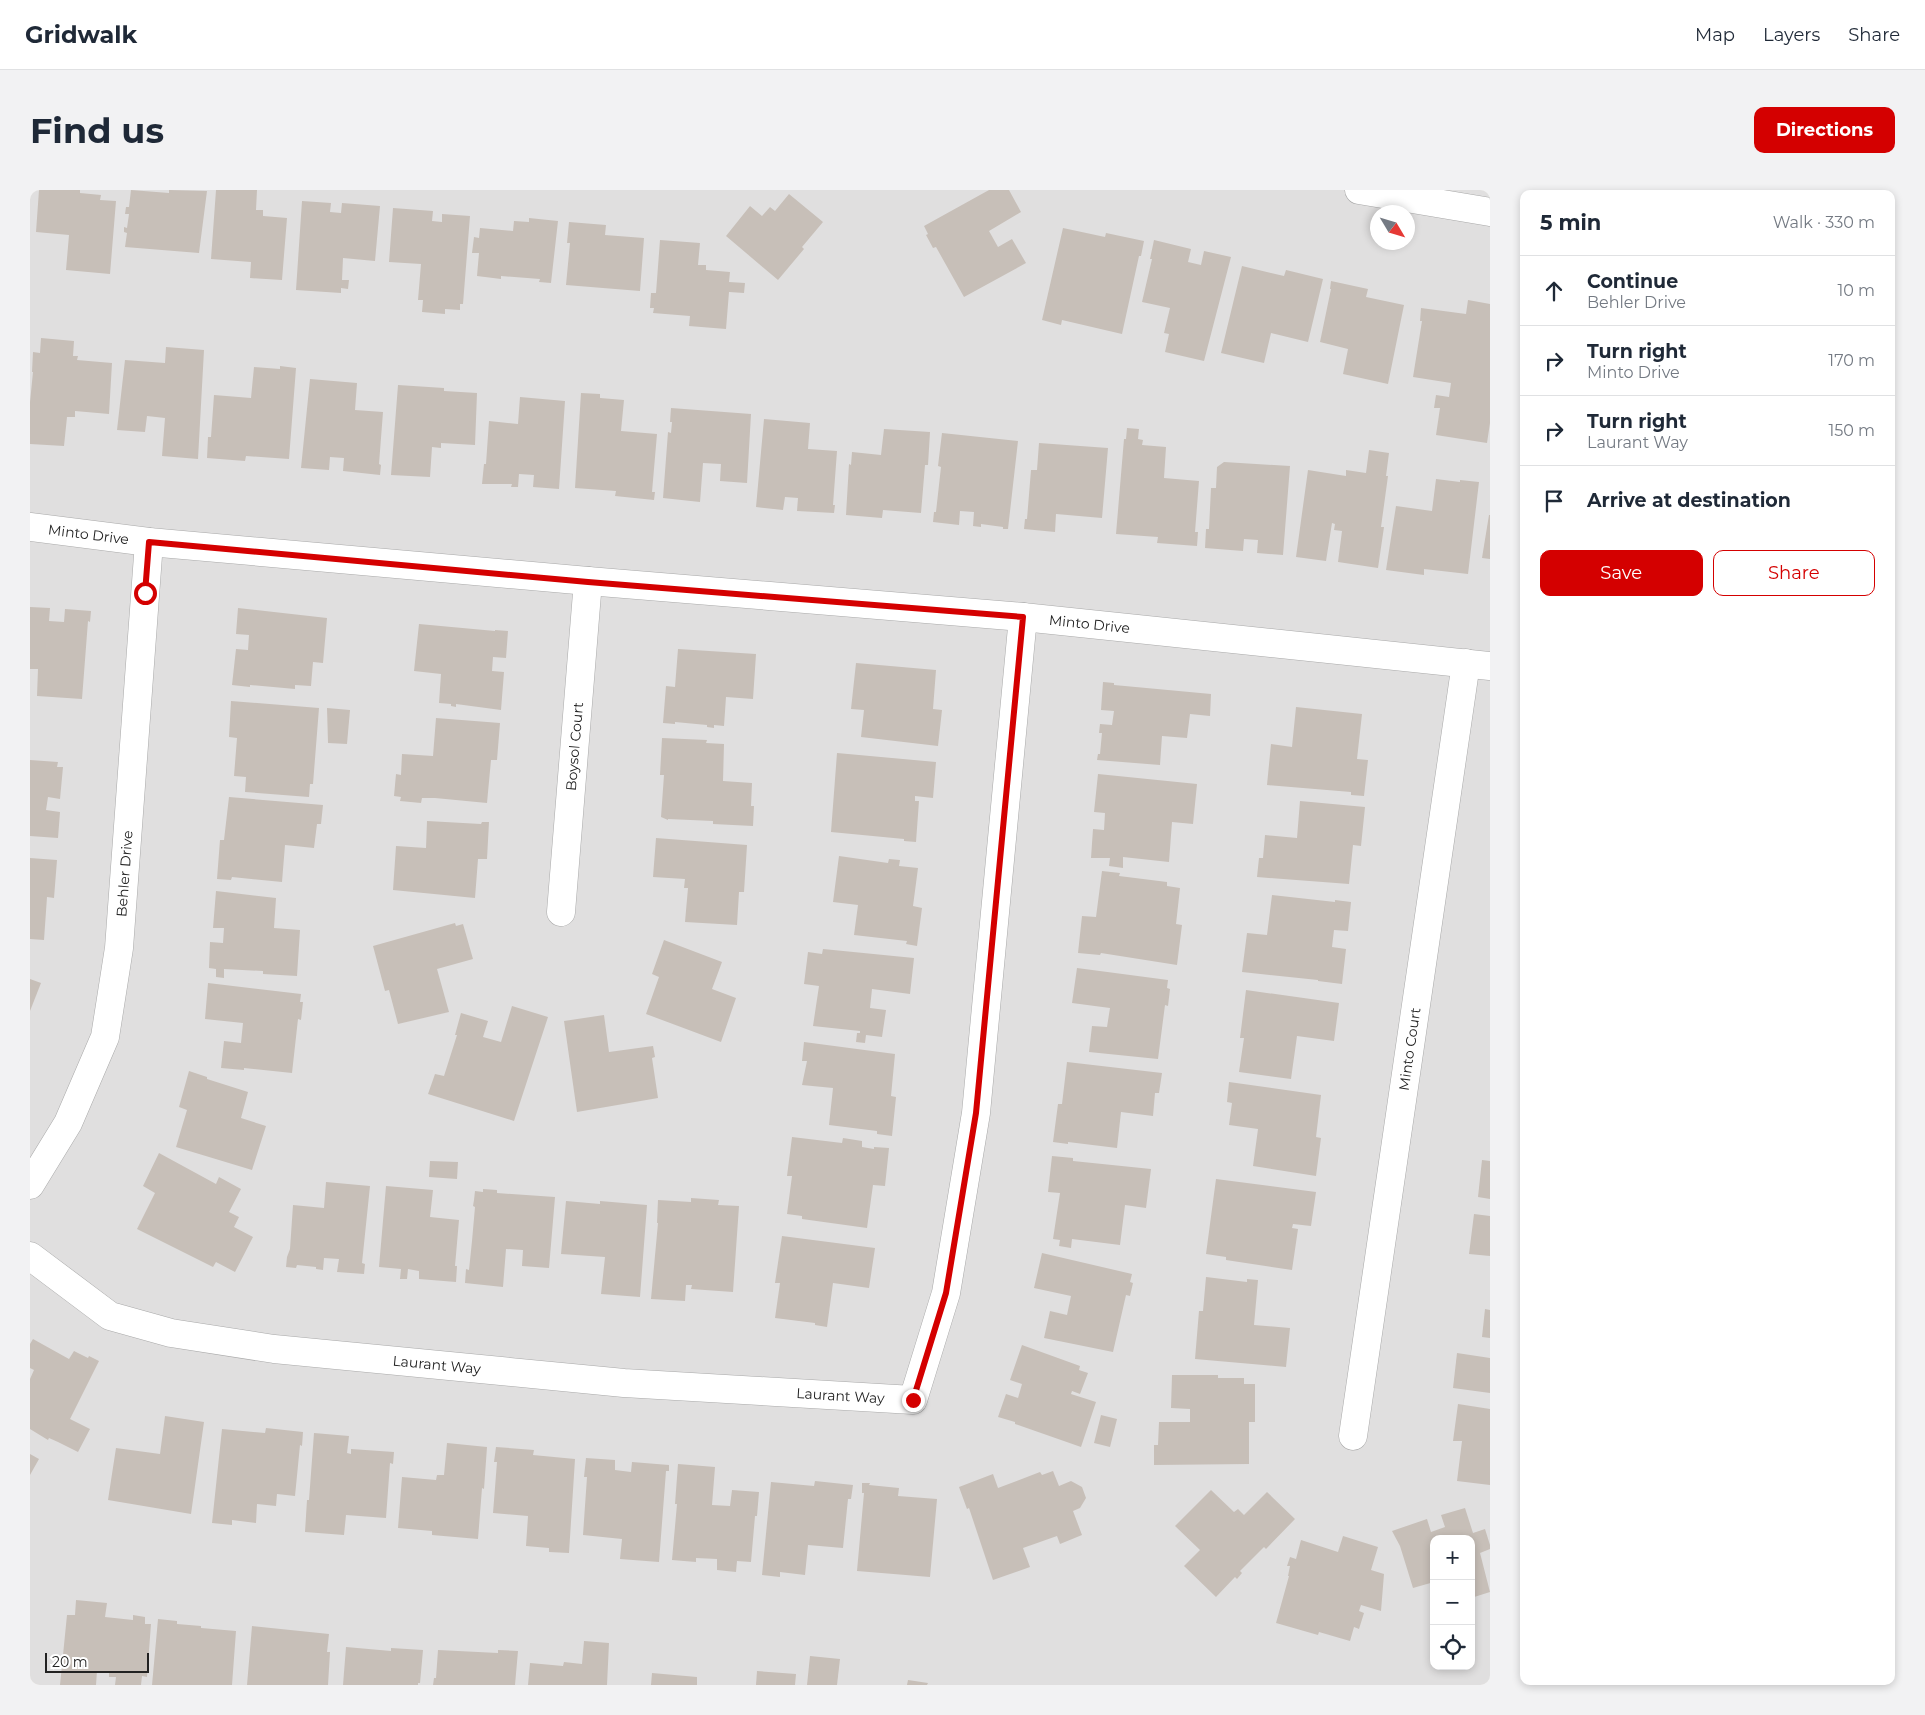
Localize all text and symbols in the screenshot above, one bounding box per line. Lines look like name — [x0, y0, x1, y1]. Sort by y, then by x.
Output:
text: Gridwalk — [25, 20, 137, 49]
text: Map — [1695, 24, 1735, 46]
text: Layers — [1763, 24, 1820, 46]
text: Share — [1848, 24, 1900, 46]
button: Directions — [1754, 107, 1895, 153]
text: Find us — [30, 109, 164, 152]
north arrow — [1370, 205, 1415, 250]
text: 5 min — [1540, 210, 1601, 235]
text: Walk · 330 m — [1773, 213, 1875, 232]
text: Continue — [1587, 270, 1678, 293]
icon: ahead — [1540, 277, 1568, 305]
text: 10 m — [1837, 281, 1875, 300]
text: Behler Drive — [1587, 293, 1686, 312]
text: Turn right — [1587, 340, 1687, 363]
icon: right — [1540, 347, 1568, 375]
text: 170 m — [1828, 351, 1875, 370]
text: Minto Drive — [1587, 363, 1680, 382]
text: Turn right — [1587, 410, 1687, 433]
icon: right — [1540, 417, 1568, 445]
text: 150 m — [1828, 421, 1875, 440]
text: Laurant Way — [1587, 433, 1688, 452]
icon: arrive — [1540, 487, 1568, 515]
text: Arrive at destination — [1587, 489, 1791, 512]
street label: Minto Drive — [47, 520, 130, 548]
button: Save — [1540, 550, 1703, 596]
button: Share — [1713, 550, 1875, 596]
route start — [134, 582, 157, 605]
street label: Minto Drive — [1048, 611, 1131, 637]
street label: Boysol Court — [562, 701, 587, 792]
street label: Behler Drive — [112, 830, 137, 918]
street label: Minto Court — [1395, 1006, 1425, 1092]
street label: Laurant Way — [392, 1352, 482, 1378]
street label: Laurant Way — [796, 1384, 886, 1407]
route end — [902, 1389, 925, 1412]
map controls — [1430, 1535, 1475, 1670]
button: + — [1430, 1535, 1475, 1580]
button: − — [1430, 1580, 1475, 1625]
button: locate — [1430, 1625, 1475, 1670]
scale bar — [45, 1650, 149, 1673]
text: 20 m — [52, 1653, 88, 1671]

